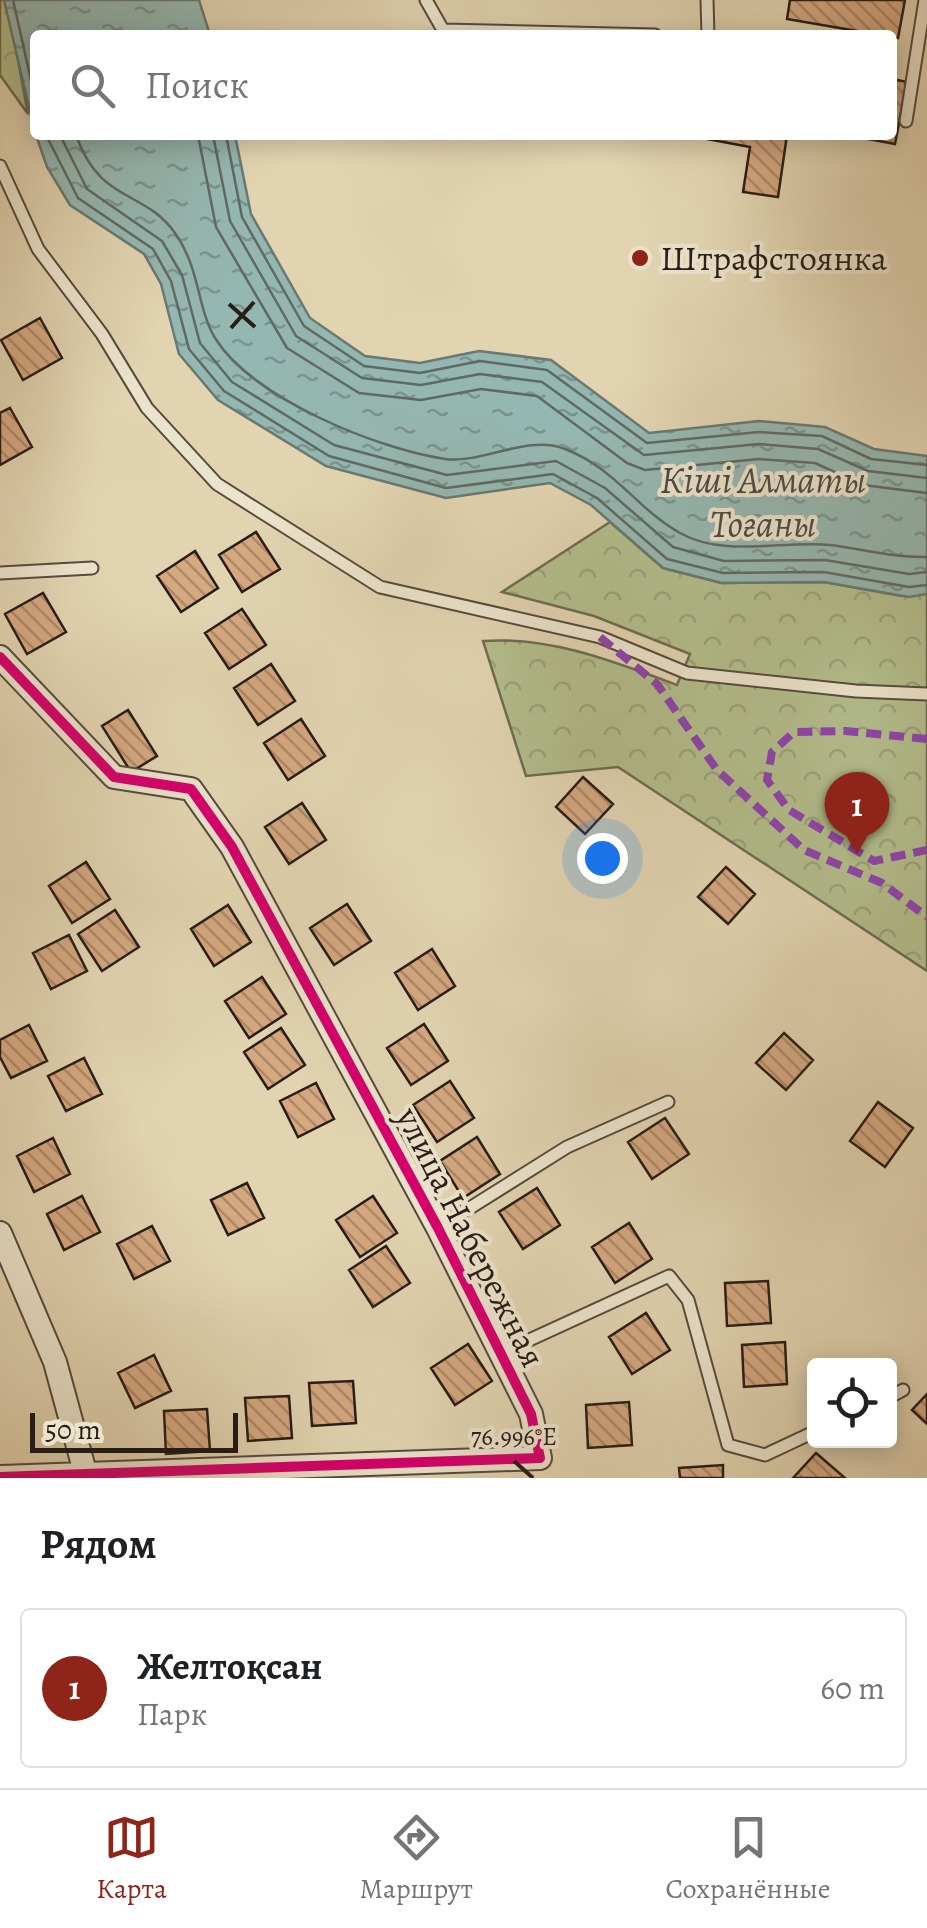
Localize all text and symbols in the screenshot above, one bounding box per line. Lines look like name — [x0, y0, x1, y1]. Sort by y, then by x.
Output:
search box — [30, 30, 897, 140]
icon: search — [65, 58, 120, 113]
text: Поиск — [145, 59, 249, 111]
place label: Штрафстоянка — [660, 234, 887, 282]
marker: Штрафстоянка — [629, 247, 651, 269]
water label: Кіші Алматы Тоғаны — [660, 454, 866, 550]
pin: 1 — [824, 772, 890, 854]
your location — [577, 833, 628, 884]
street label: улица Набережная — [384, 1098, 557, 1375]
map controls — [807, 1358, 897, 1448]
button: locate — [807, 1358, 897, 1448]
scale bar — [30, 1408, 238, 1452]
text: 50 m — [45, 1411, 101, 1449]
text: 76.996°E — [471, 1420, 557, 1454]
text: Рядом — [40, 1515, 157, 1572]
text: Желтоқсан — [137, 1640, 322, 1692]
text: 1 — [69, 1666, 80, 1710]
text: 60 m — [820, 1666, 885, 1710]
text: Парк — [137, 1692, 207, 1736]
tab: Карта — [96, 1810, 167, 1908]
tab: Маршрут — [360, 1810, 473, 1908]
tab: Сохранённые — [666, 1810, 831, 1908]

